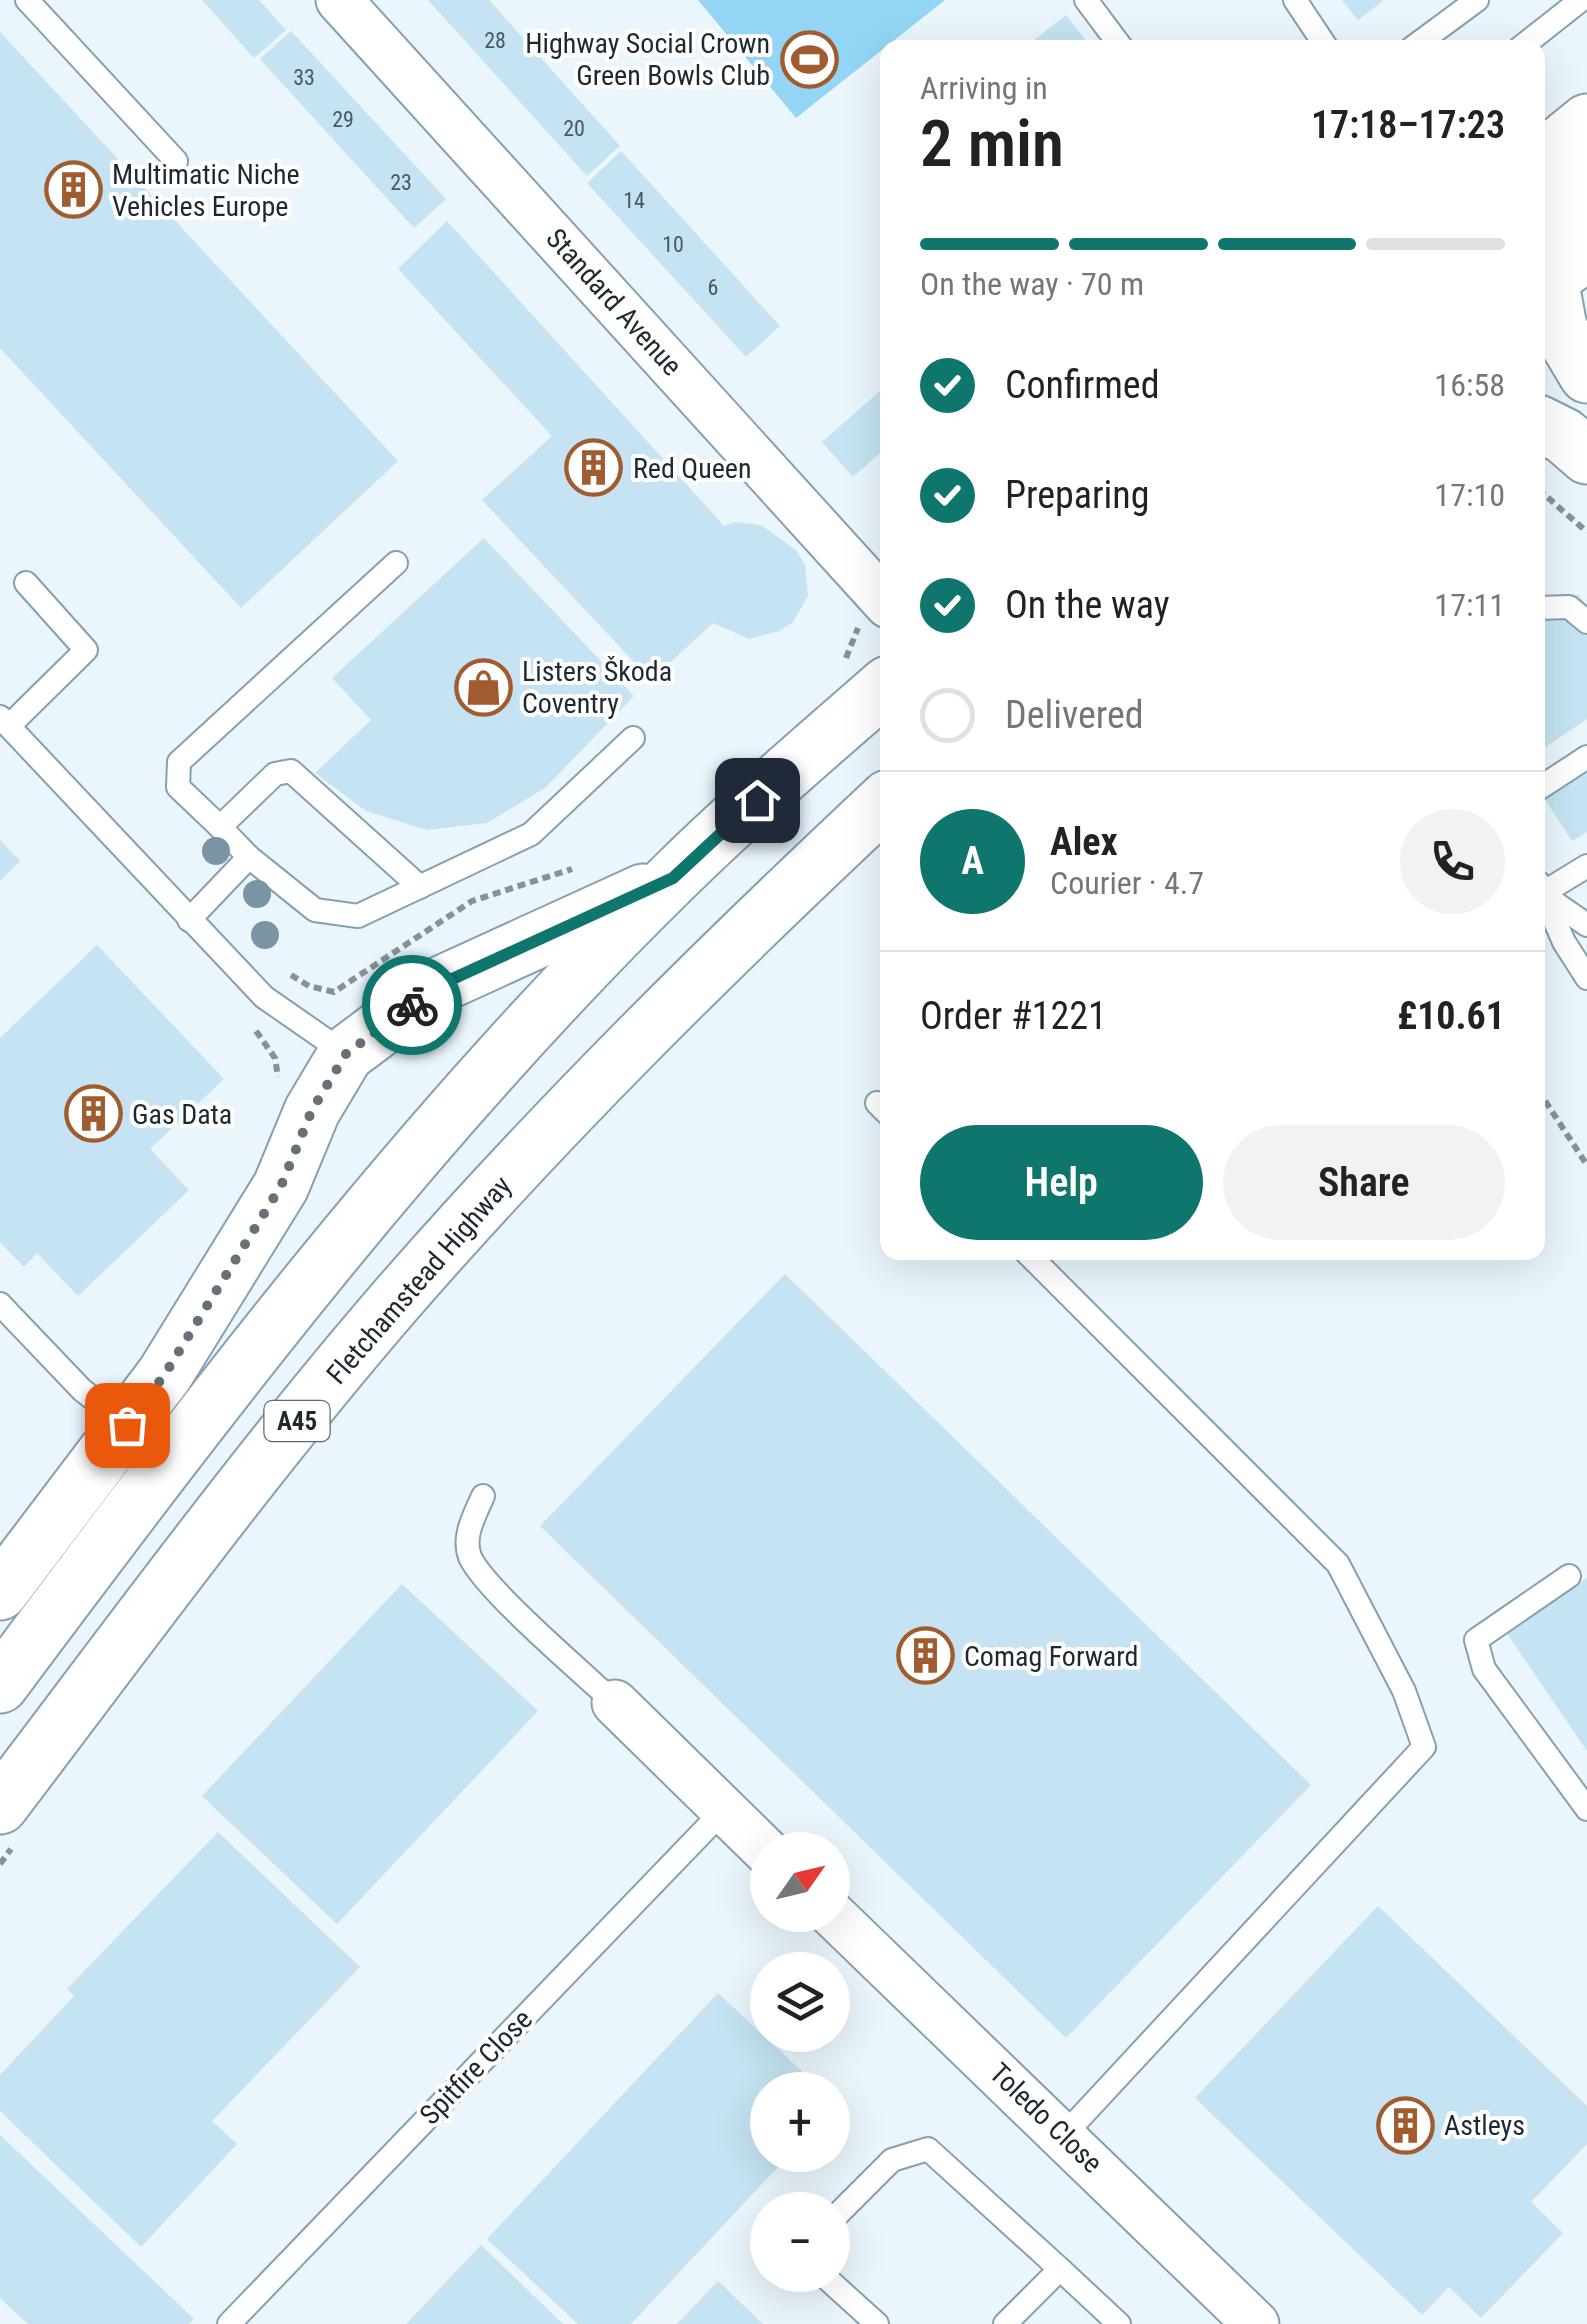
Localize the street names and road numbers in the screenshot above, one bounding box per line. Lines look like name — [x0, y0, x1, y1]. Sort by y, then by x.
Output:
street label: Standard Avenue — [539, 222, 689, 382]
street label: Fletchamstead Highway — [320, 1169, 518, 1391]
road number: A45 — [264, 1401, 330, 1441]
street label: Spitfire Close — [413, 2003, 539, 2131]
street label: Toledo Close — [983, 2056, 1109, 2180]

